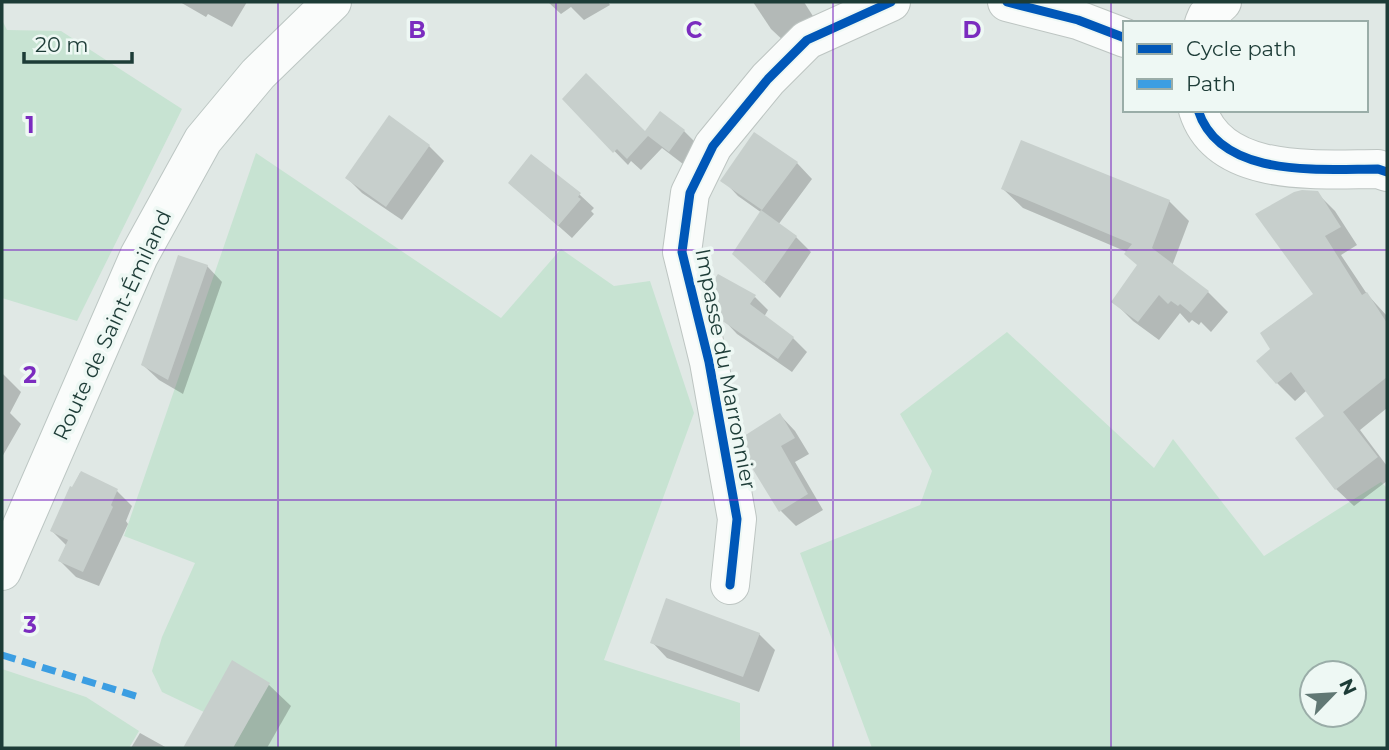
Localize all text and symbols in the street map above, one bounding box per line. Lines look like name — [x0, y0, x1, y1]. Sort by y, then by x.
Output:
text: B — [408, 16, 426, 44]
text: C — [686, 16, 703, 44]
text: D — [963, 16, 982, 44]
scale bar — [24, 21, 133, 65]
legend — [1123, 21, 1368, 112]
text: 20 m — [35, 32, 89, 57]
text: Cycle path — [1186, 36, 1297, 61]
text: Path — [1186, 71, 1236, 96]
text: 1 — [25, 111, 35, 139]
street label: Route de Saint-Émiland — [48, 206, 176, 444]
street label: Impasse du Marronnier — [690, 246, 762, 492]
text: 2 — [23, 361, 37, 389]
text: 3 — [22, 611, 37, 639]
north arrow — [1298, 659, 1368, 729]
text: N — [1334, 675, 1362, 699]

